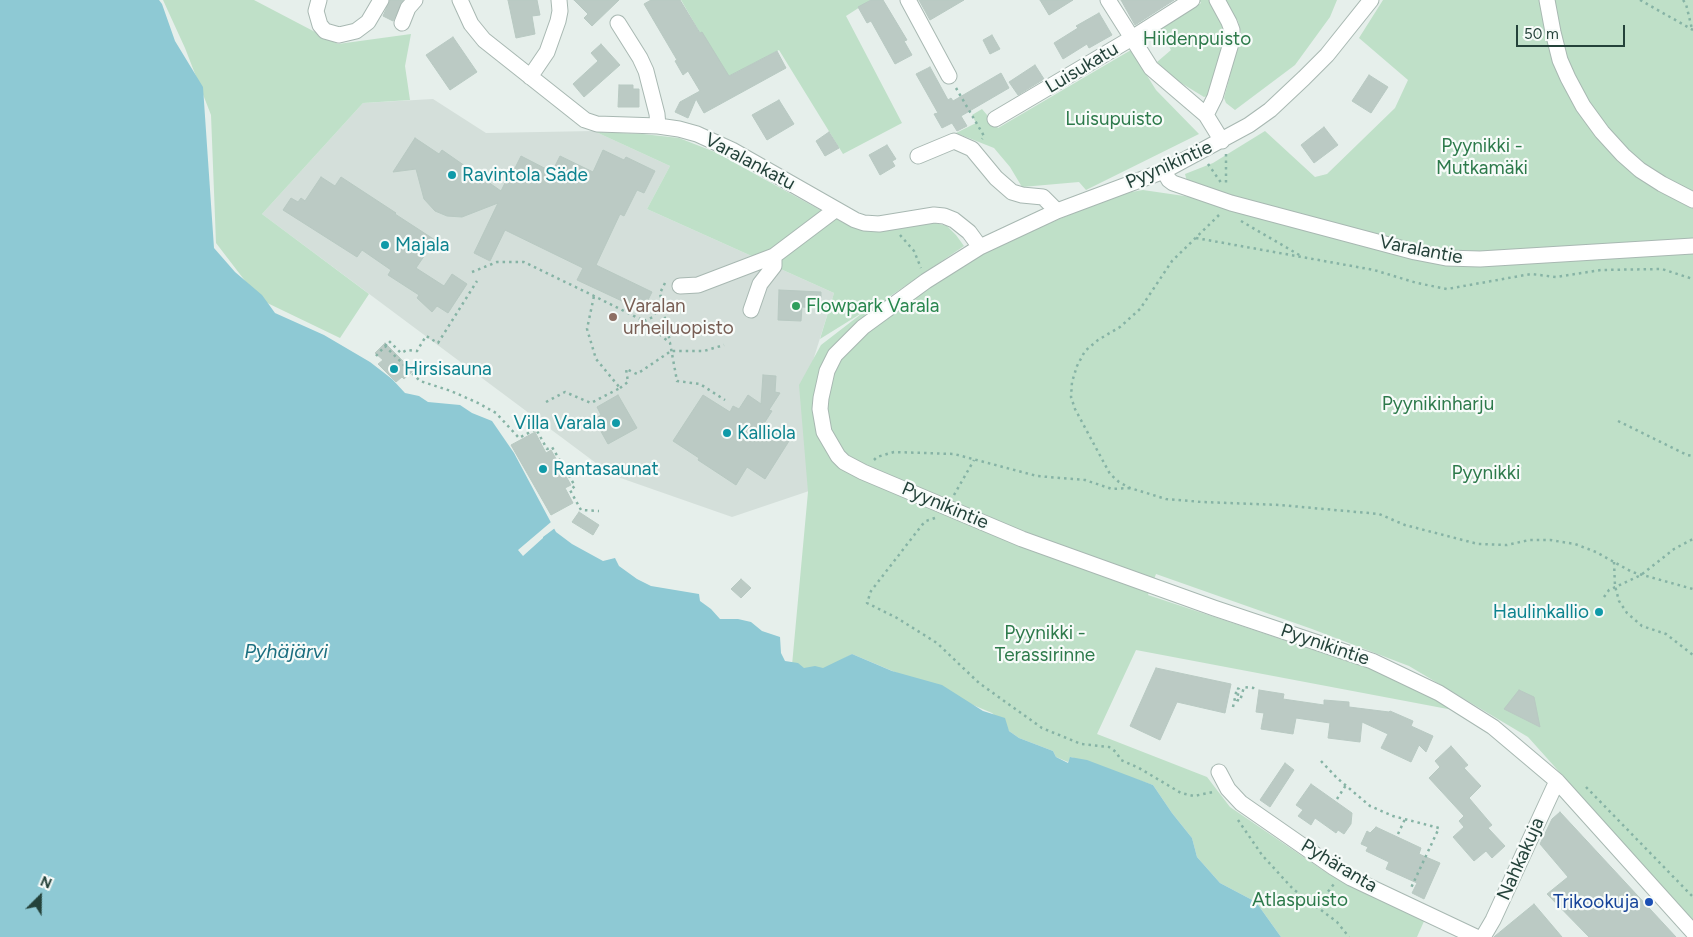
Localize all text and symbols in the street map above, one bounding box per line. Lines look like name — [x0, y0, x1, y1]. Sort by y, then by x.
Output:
scale bar — [1518, 15, 1627, 47]
text: 50 m — [1524, 25, 1559, 43]
park label: Hiidenpuisto — [1143, 28, 1251, 50]
street label: Luisukatu — [1041, 37, 1123, 99]
park label: Luisupuisto — [1065, 108, 1163, 130]
street label: Varalankatu — [701, 129, 799, 195]
park label: Pyynikki - Mutkamäki — [1436, 135, 1528, 179]
street label: Pyynikintie — [1122, 136, 1216, 194]
place label: Ravintola Säde — [462, 164, 588, 186]
marker: Ravintola Säde — [446, 169, 458, 181]
street label: Varalantie — [1377, 231, 1465, 269]
place label: Majala — [395, 234, 449, 256]
marker: Majala — [379, 239, 391, 251]
place label: Varalan urheiluopisto — [623, 295, 734, 339]
place label: Flowpark Varala — [806, 295, 939, 317]
marker: Flowpark Varala — [790, 300, 802, 312]
marker: Varalan urheiluopisto — [607, 311, 619, 323]
place label: Hirsisauna — [404, 358, 492, 380]
marker: Hirsisauna — [388, 363, 400, 375]
park label: Pyynikinharju — [1382, 393, 1494, 415]
place label: Villa Varala — [514, 412, 606, 434]
marker: Villa Varala — [610, 417, 622, 429]
place label: Kalliola — [737, 422, 796, 444]
marker: Kalliola — [721, 427, 733, 439]
place label: Rantasaunat — [553, 458, 659, 480]
park label: Pyynikki — [1452, 462, 1520, 484]
marker: Rantasaunat — [537, 463, 549, 475]
street label: Pyynikintie — [898, 477, 992, 535]
place label: Haulinkallio — [1493, 601, 1589, 623]
marker: Haulinkallio — [1593, 606, 1605, 618]
street label: Pyynikintie — [1278, 619, 1372, 671]
park label: Pyynikki - Terassirinne — [995, 622, 1095, 666]
water label: Pyhäjärvi — [244, 640, 328, 664]
street label: Nahkakuja — [1493, 814, 1549, 904]
street label: Pyhäranta — [1297, 834, 1381, 898]
north arrow — [15, 872, 65, 922]
text: N — [38, 873, 54, 893]
park label: Atlaspuisto — [1252, 889, 1348, 911]
place label: Trikookuja — [1553, 891, 1639, 913]
marker: Trikookuja — [1643, 896, 1655, 908]

